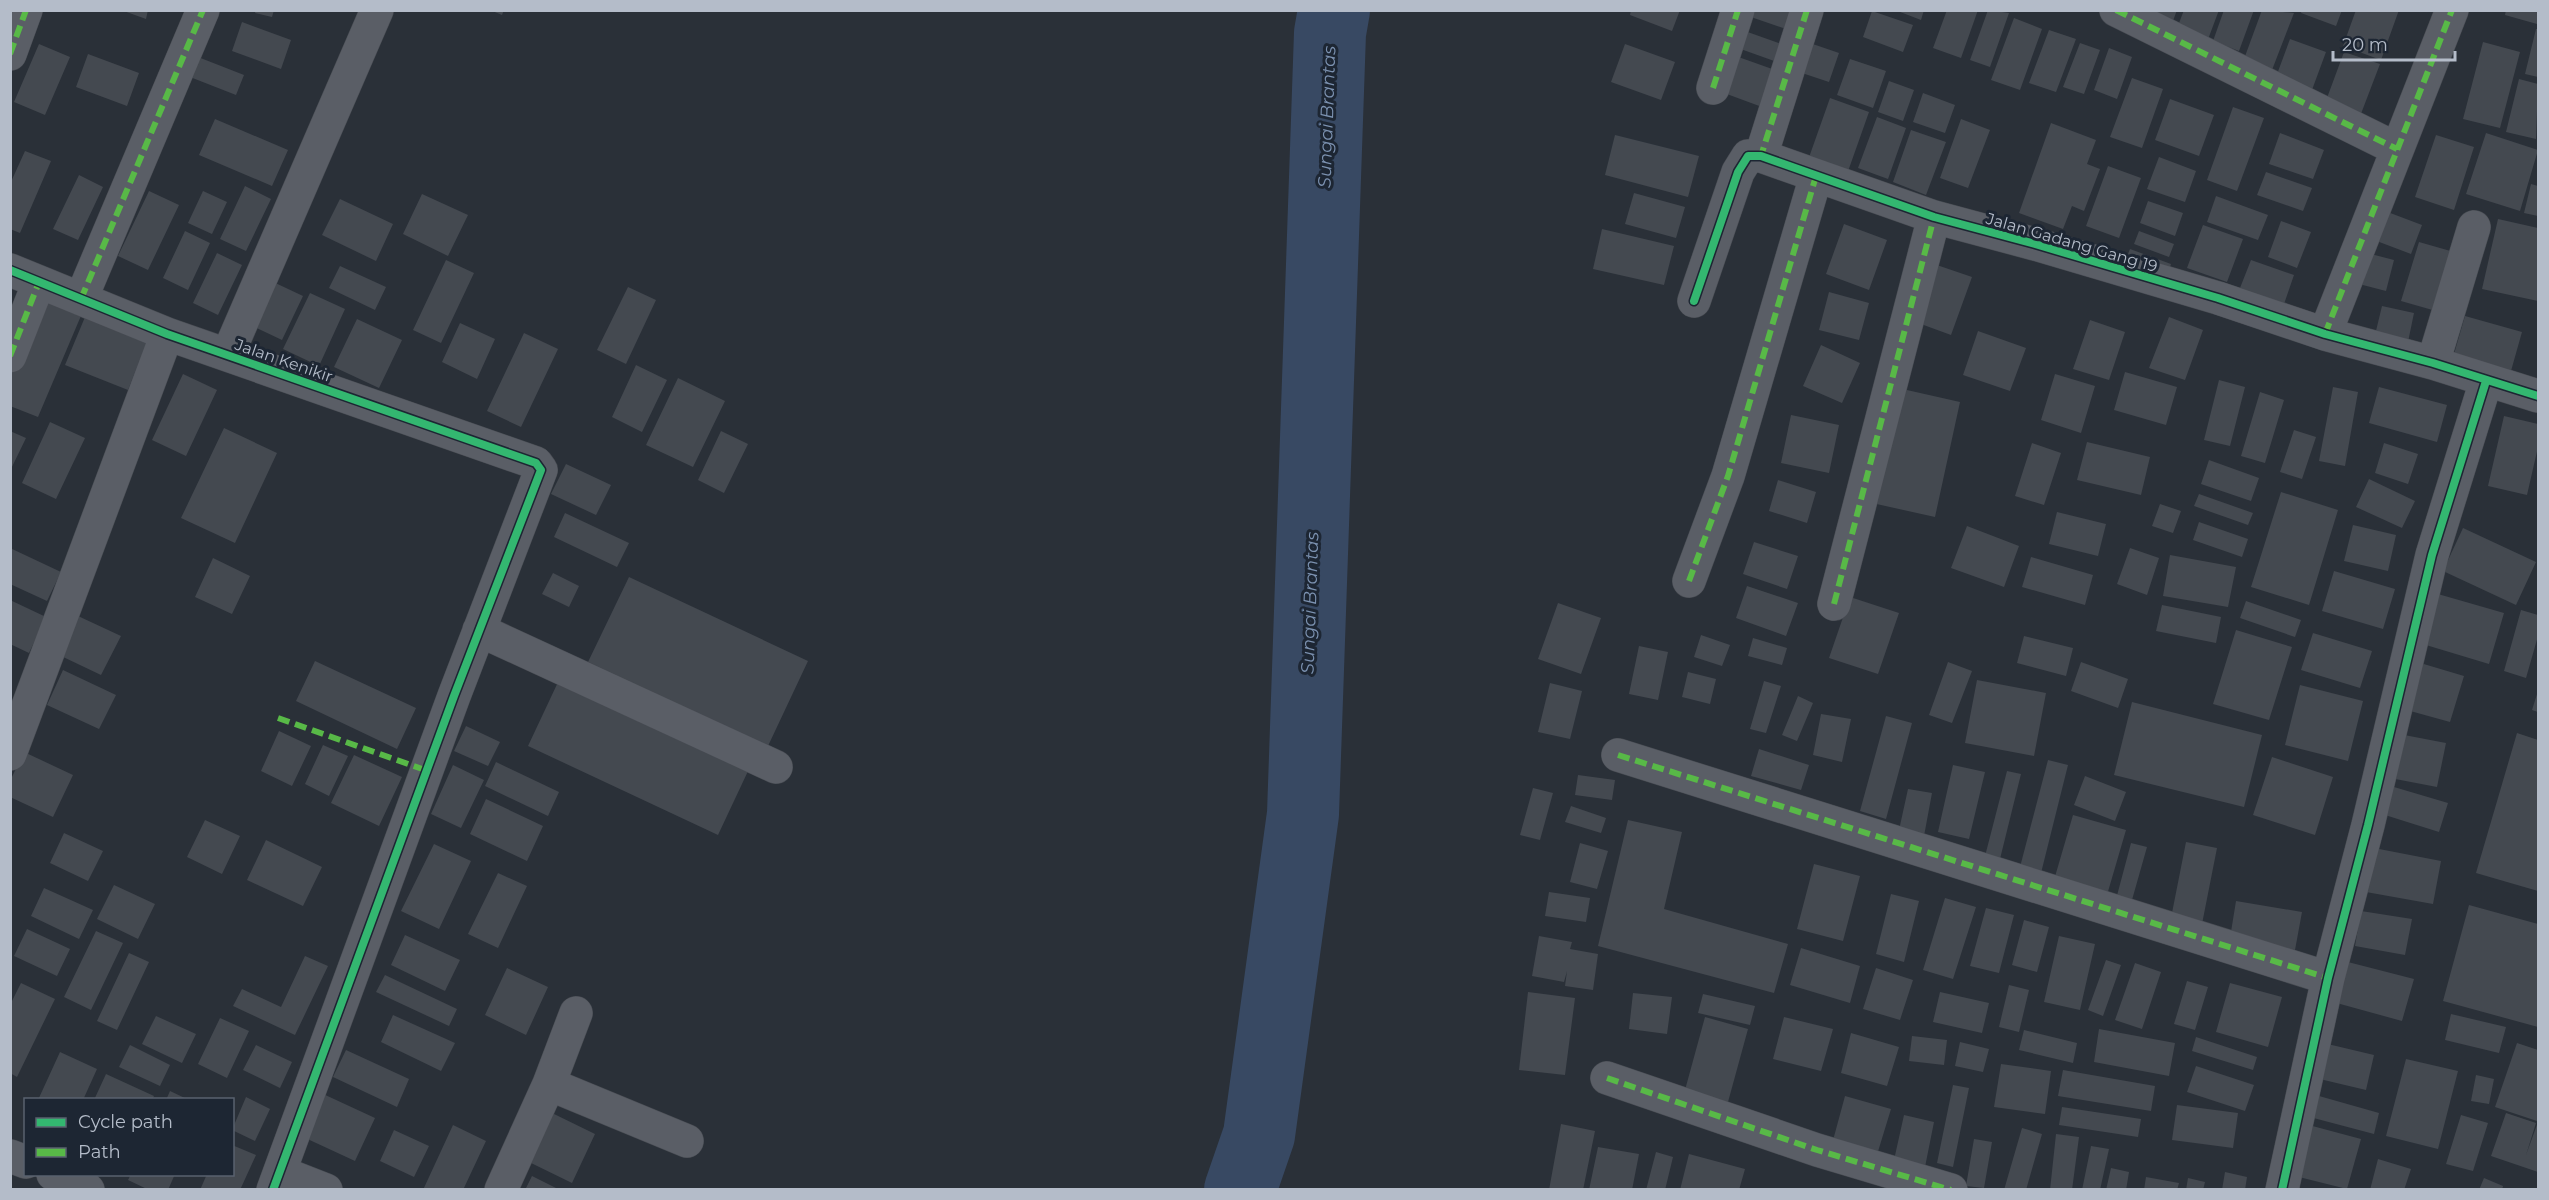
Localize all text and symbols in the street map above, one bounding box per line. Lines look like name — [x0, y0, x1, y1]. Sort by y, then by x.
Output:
scale bar — [2333, 24, 2454, 62]
text: 20 m — [2342, 34, 2388, 56]
water label: Sungai Brantas — [1314, 45, 1340, 189]
street label: Jalan Gadang Gang 19 — [1983, 209, 2160, 276]
street label: Jalan Kenikir — [231, 335, 335, 386]
water label: Sungai Brantas — [1297, 531, 1323, 675]
legend — [24, 1098, 234, 1176]
text: Cycle path — [78, 1111, 173, 1133]
text: Path — [78, 1141, 121, 1163]

